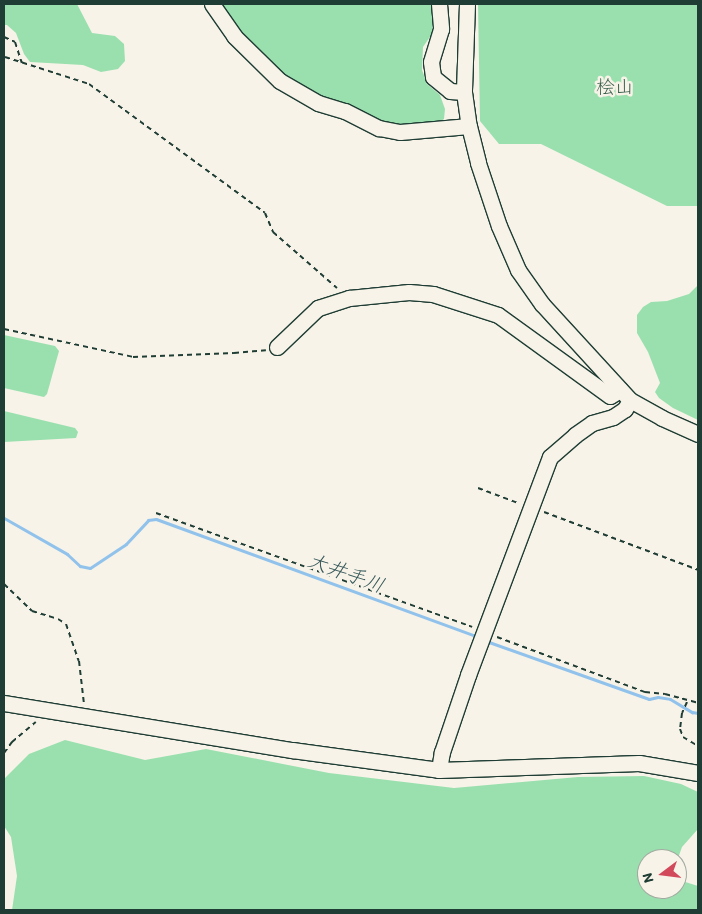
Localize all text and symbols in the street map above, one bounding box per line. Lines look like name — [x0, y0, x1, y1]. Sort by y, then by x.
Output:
park label: 桧山 — [596, 76, 634, 98]
water label: 大井手川 — [304, 548, 388, 598]
north arrow — [637, 849, 687, 899]
text: N — [639, 871, 657, 885]

